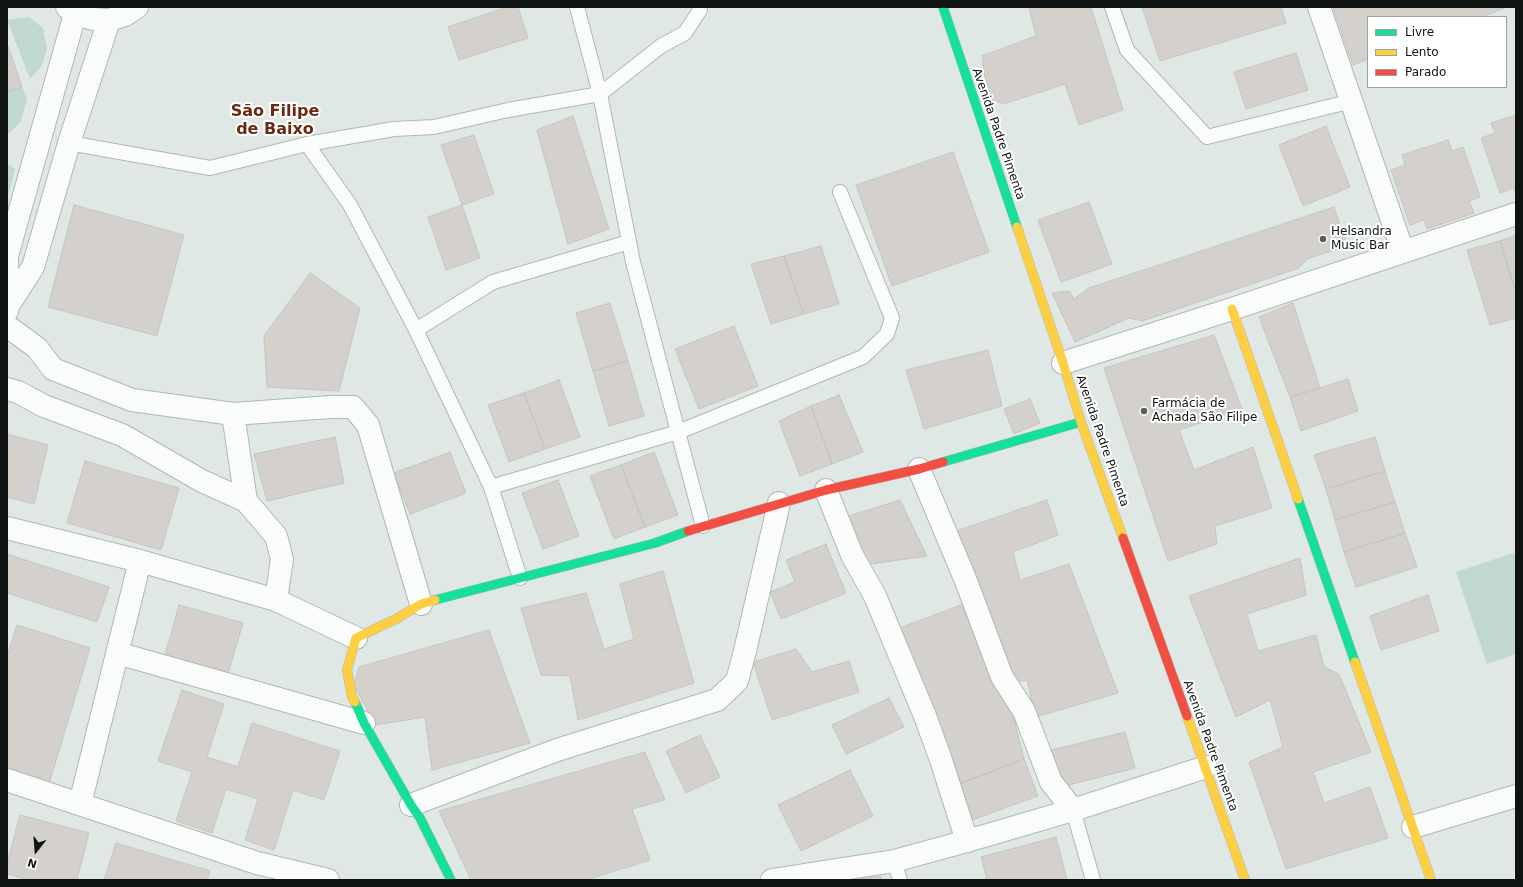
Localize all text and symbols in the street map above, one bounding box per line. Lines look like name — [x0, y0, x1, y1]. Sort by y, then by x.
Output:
legend — [1367, 16, 1507, 88]
text: Livre — [1405, 25, 1434, 39]
text: Lento — [1405, 45, 1439, 59]
text: Parado — [1405, 65, 1446, 79]
street label: Avenida Padre Pimenta — [969, 66, 1027, 202]
district label: São Filipe de Baixo — [231, 102, 319, 140]
place label: Helsandra Music Bar — [1331, 225, 1392, 253]
marker: Helsandra Music Bar — [1318, 234, 1328, 244]
street label: Avenida Padre Pimenta — [1073, 373, 1131, 509]
place label: Farmácia de Achada São Filipe — [1152, 397, 1257, 425]
marker: Farmácia de Achada São Filipe — [1139, 406, 1149, 416]
street label: Avenida Padre Pimenta — [1180, 679, 1240, 813]
north arrow — [16, 831, 56, 871]
text: N — [26, 855, 39, 871]

